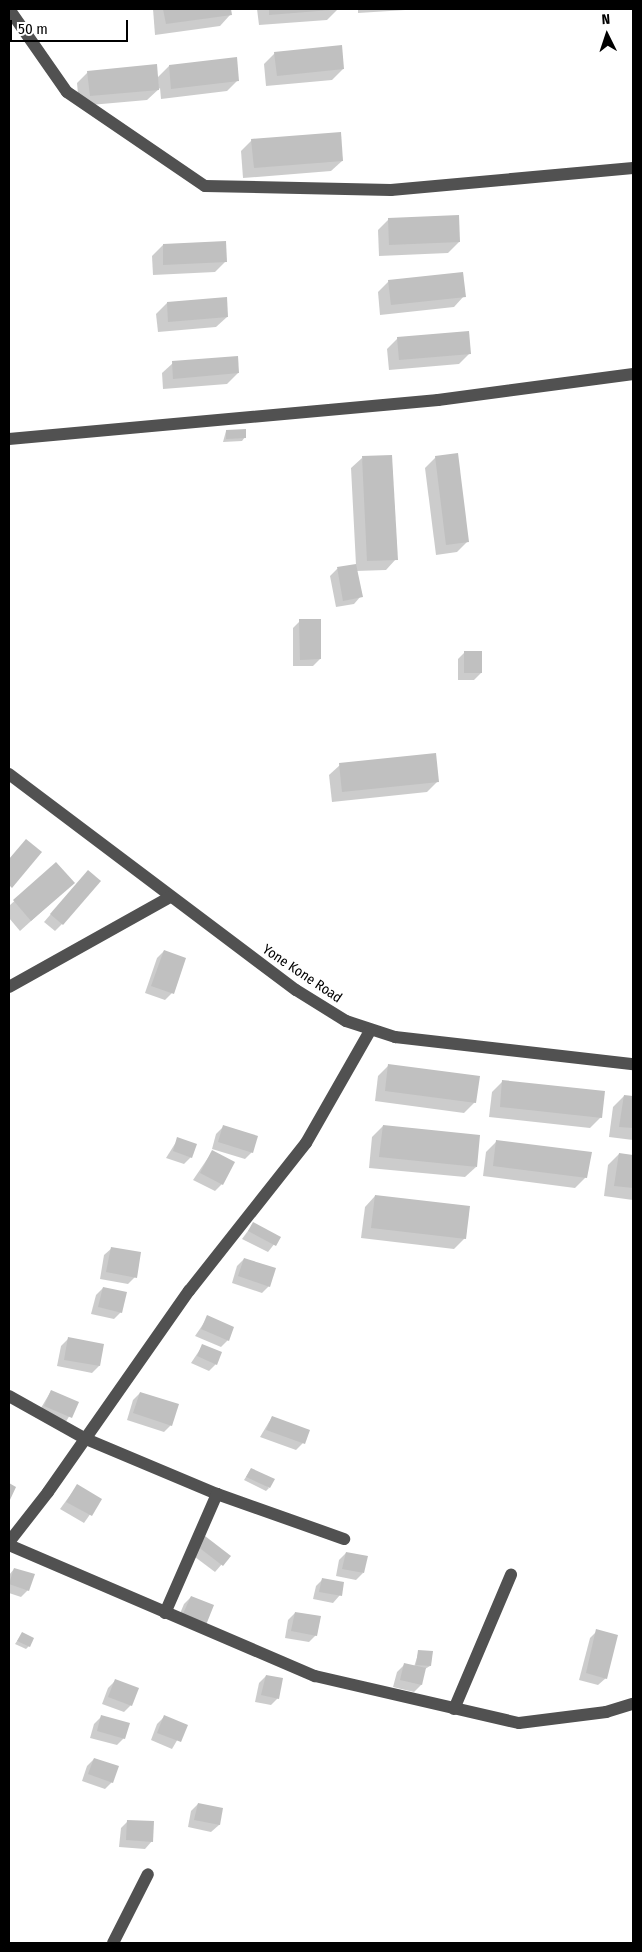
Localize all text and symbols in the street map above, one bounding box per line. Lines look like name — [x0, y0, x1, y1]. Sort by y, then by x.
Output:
scale bar — [12, 10, 130, 42]
north arrow — [582, 10, 632, 60]
text: N — [601, 11, 611, 28]
text: 50 m — [18, 20, 48, 38]
street label: Yone Kone Road — [259, 941, 345, 1007]

